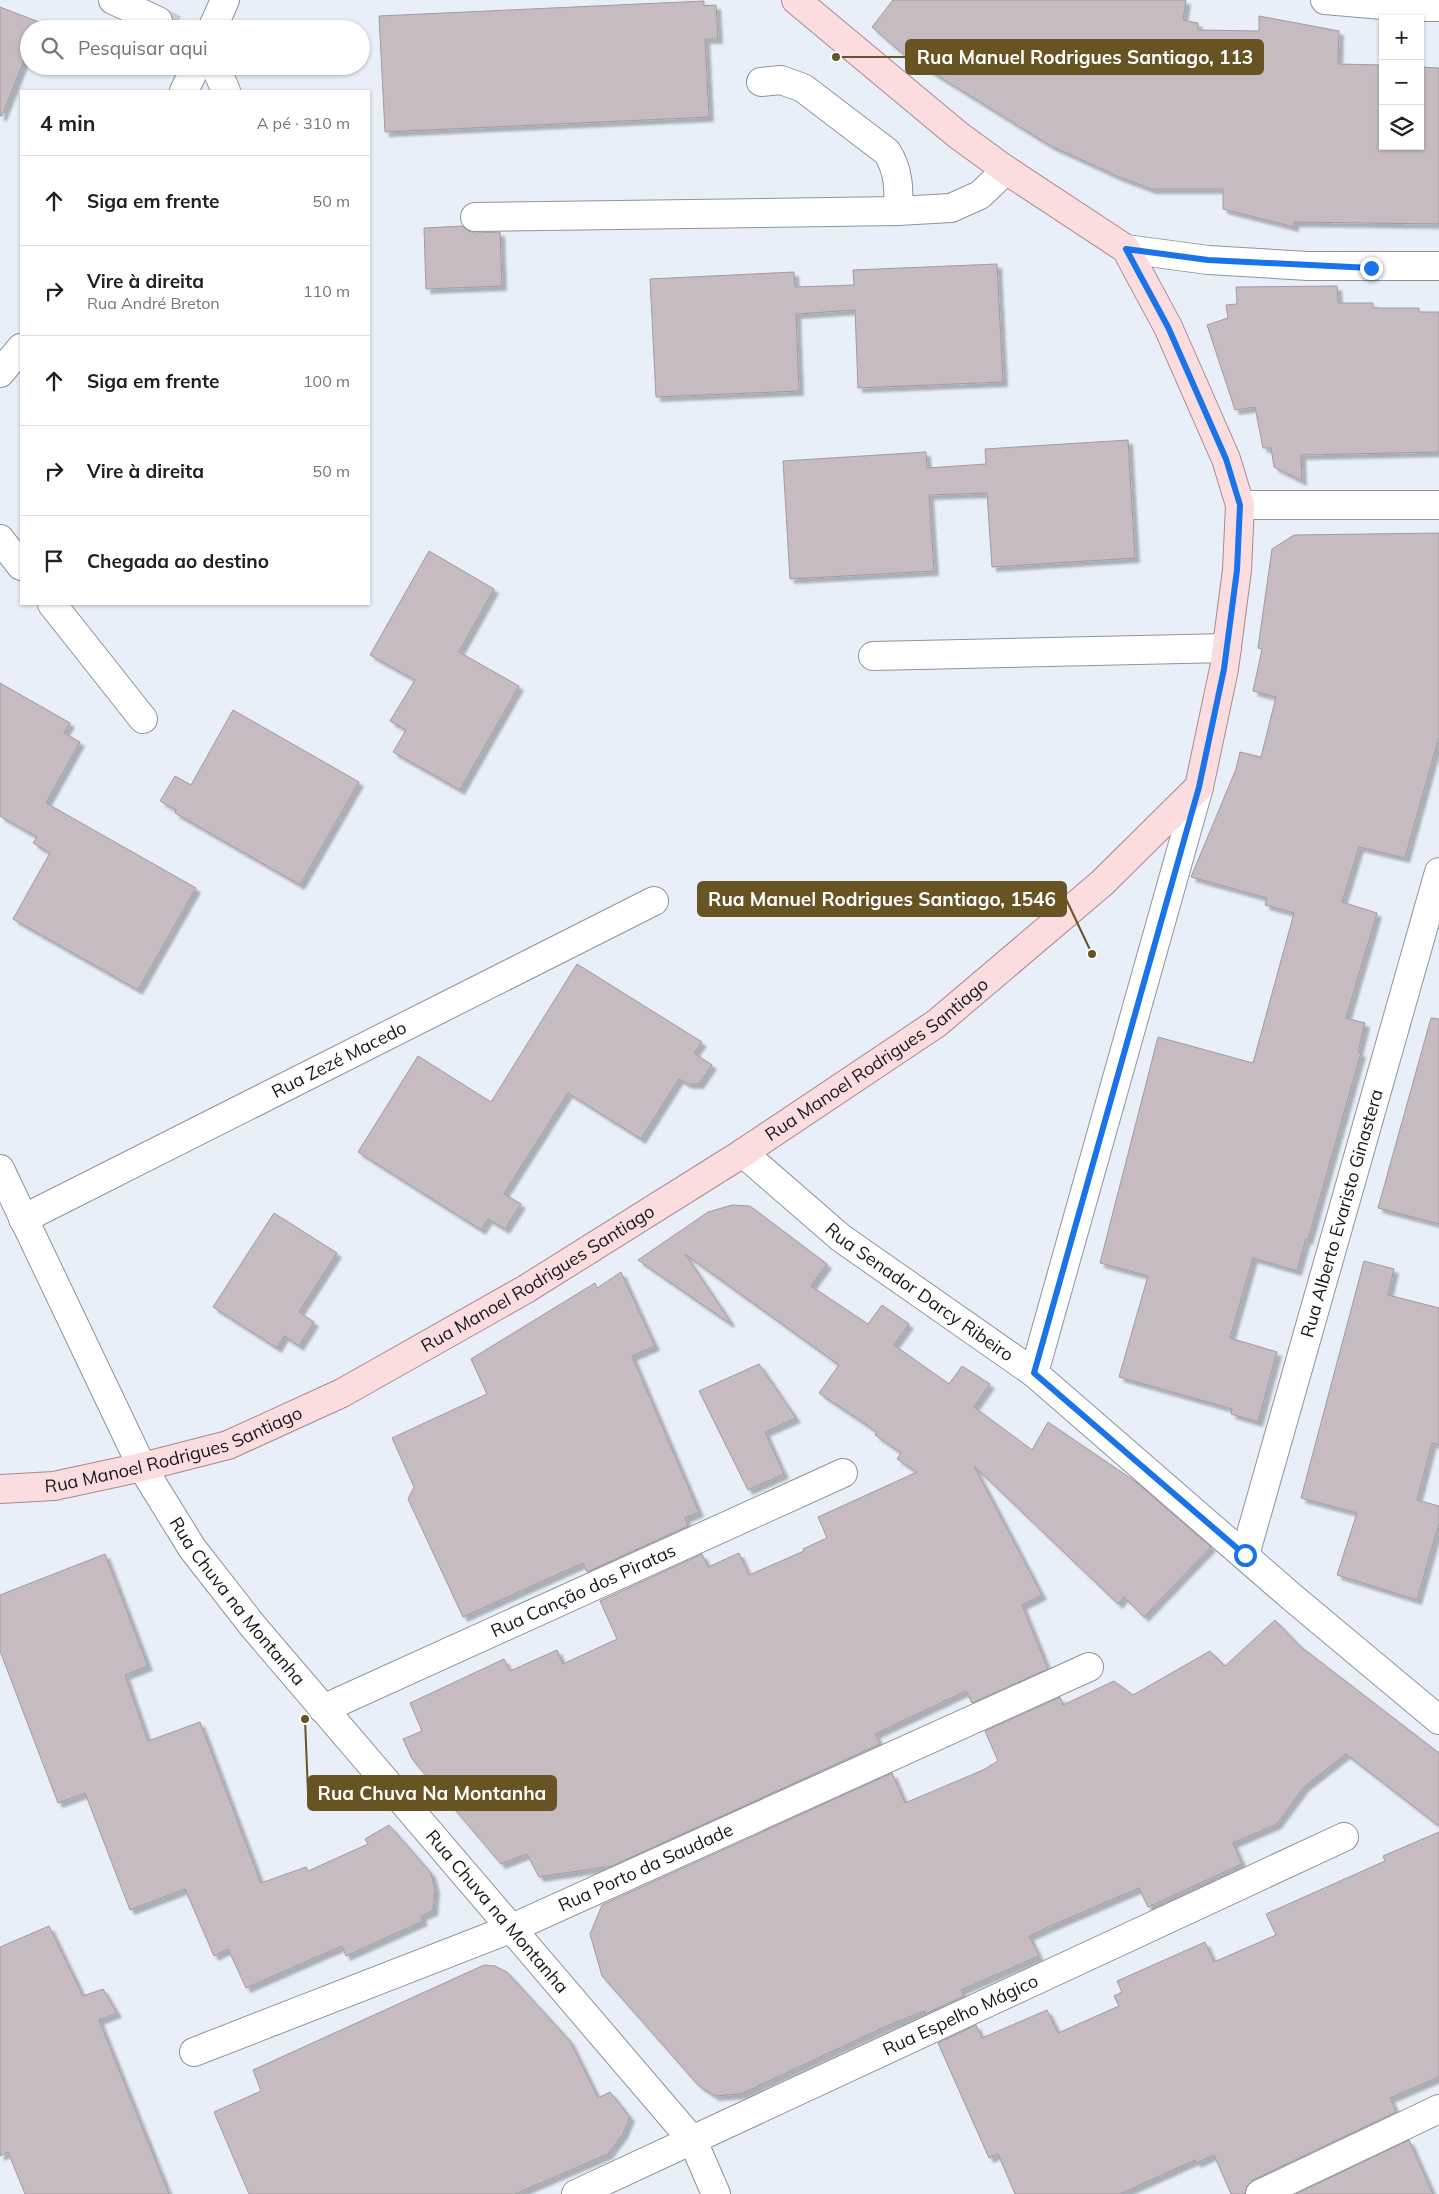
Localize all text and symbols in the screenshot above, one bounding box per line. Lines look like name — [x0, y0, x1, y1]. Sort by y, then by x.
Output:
map controls — [1379, 15, 1424, 150]
button: + — [1379, 15, 1424, 60]
search box — [20, 20, 370, 75]
icon: search — [38, 34, 66, 62]
text: Pesquisar aqui — [78, 36, 208, 60]
callout: Rua Manuel Rodrigues Santiago, 113 — [906, 40, 1263, 74]
text: Rua Manuel Rodrigues Santiago, 113 — [917, 45, 1253, 69]
button: − — [1379, 60, 1424, 105]
button: layers — [1379, 105, 1424, 150]
text: 4 min — [40, 110, 95, 136]
text: A pé · 310 m — [257, 113, 350, 133]
icon: ahead — [40, 187, 68, 215]
text: Siga em frente — [87, 189, 219, 213]
text: 50 m — [313, 191, 350, 211]
route end — [1360, 257, 1383, 280]
text: Vire à direita — [87, 269, 204, 293]
icon: right — [40, 277, 68, 305]
text: 110 m — [303, 281, 350, 301]
text: Rua André Breton — [87, 293, 220, 313]
icon: ahead — [40, 367, 68, 395]
text: Siga em frente — [87, 369, 219, 393]
text: 100 m — [303, 371, 350, 391]
icon: right — [40, 457, 68, 485]
text: Vire à direita — [87, 459, 204, 483]
text: 50 m — [313, 461, 350, 481]
icon: arrive — [40, 547, 68, 575]
text: Chegada ao destino — [87, 549, 269, 573]
callout: Rua Manuel Rodrigues Santiago, 1546 — [698, 882, 1066, 916]
text: Rua Manuel Rodrigues Santiago, 1546 — [708, 887, 1056, 911]
street label: Rua Manoel Rodrigues Santiago — [761, 972, 993, 1146]
street label: Rua Zezé Macedo — [268, 1016, 410, 1103]
street label: Rua Alberto Evaristo Ginastera — [1295, 1087, 1388, 1340]
street label: Rua Manoel Rodrigues Santiago — [417, 1199, 659, 1357]
street label: Rua Senador Darcy Ribeiro — [821, 1218, 1018, 1366]
street label: Rua Manoel Rodrigues Santiago — [44, 1401, 306, 1497]
street label: Rua Chuva na Montanha — [165, 1513, 311, 1690]
street label: Rua Canção dos Piratas — [487, 1538, 679, 1642]
route start — [1234, 1544, 1257, 1567]
callout: Rua Chuva Na Montanha — [308, 1776, 556, 1810]
text: Rua Chuva Na Montanha — [318, 1781, 546, 1805]
street label: Rua Porto da Saudade — [555, 1818, 736, 1917]
street label: Rua Chuva na Montanha — [421, 1825, 574, 1998]
street label: Rua Espelho Mágico — [879, 1969, 1042, 2061]

